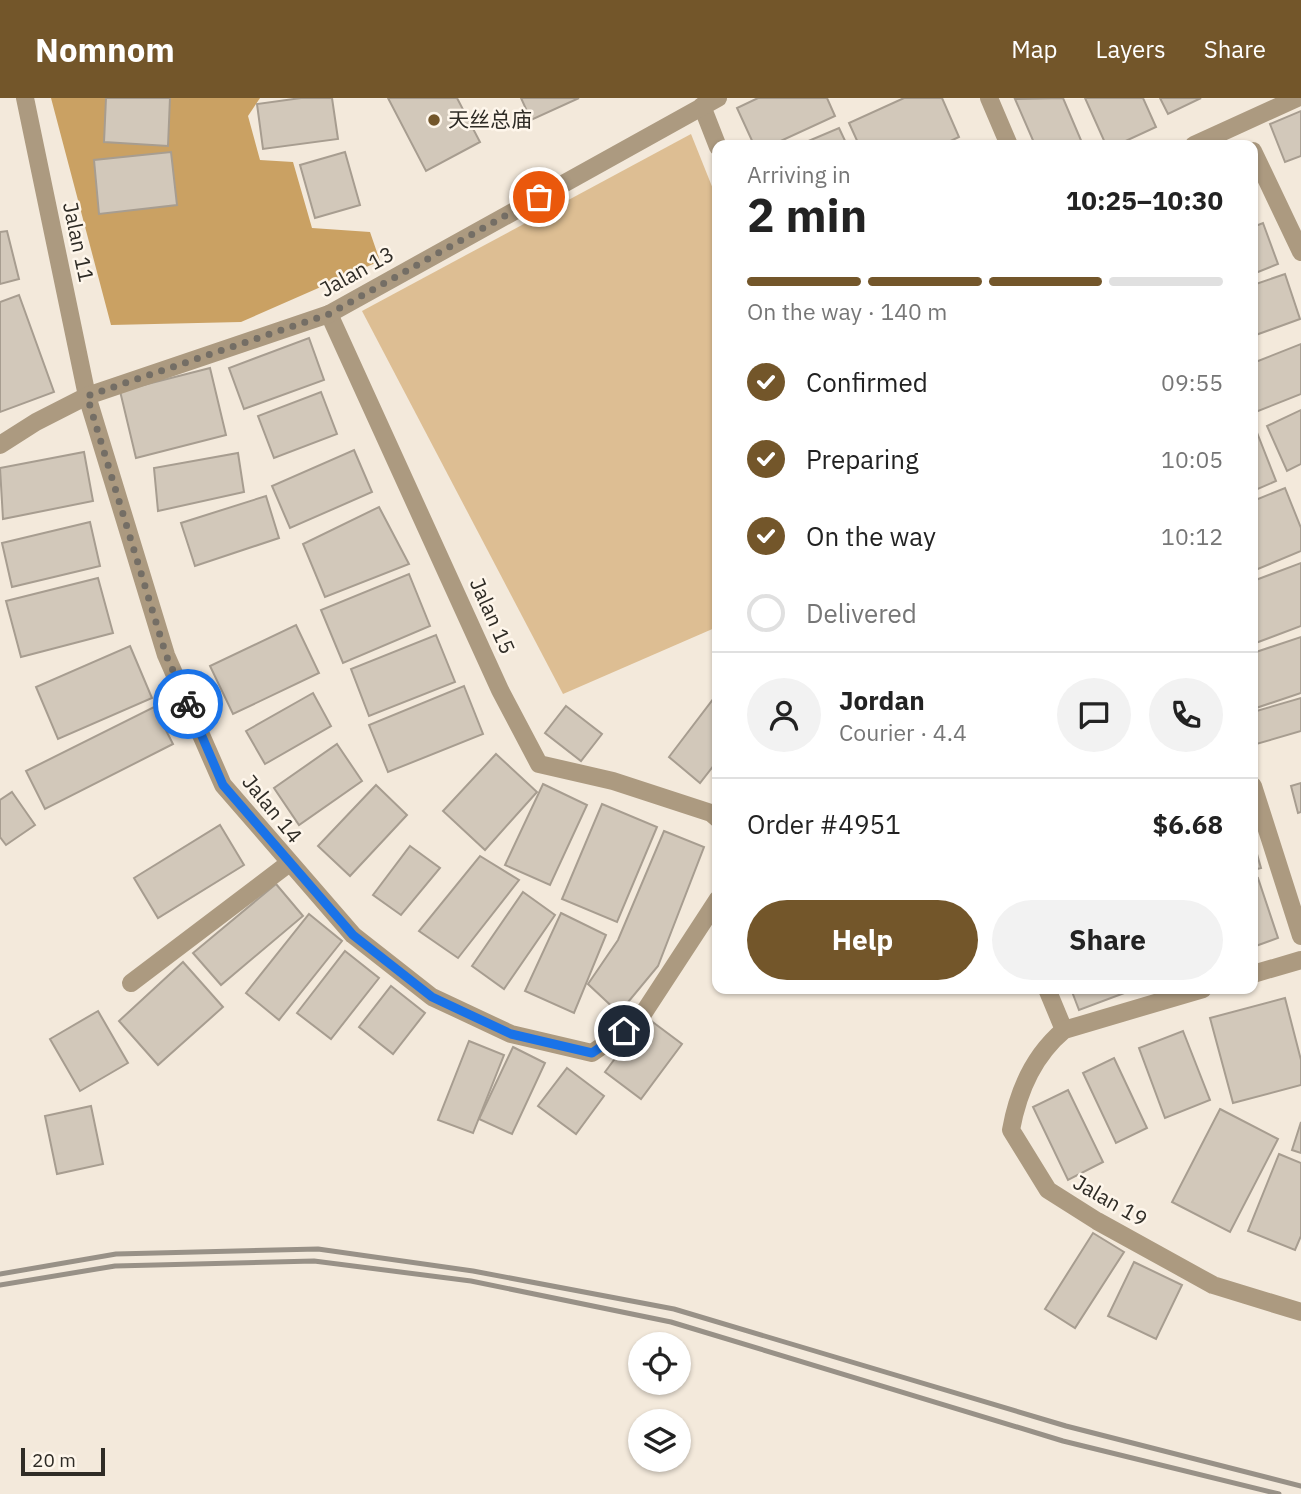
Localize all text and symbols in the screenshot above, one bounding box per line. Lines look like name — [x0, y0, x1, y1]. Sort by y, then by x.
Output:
text: Nomnom — [35, 28, 175, 71]
text: Map — [1011, 33, 1058, 65]
text: Layers — [1096, 33, 1166, 65]
text: Share — [1204, 33, 1266, 65]
place label: 天丝总庙 — [448, 105, 532, 133]
marker: 天丝总庙 — [426, 112, 442, 128]
text: Arriving in — [747, 159, 851, 189]
pin — [509, 167, 569, 227]
icon: bag — [520, 178, 558, 216]
text: 10:25–10:30 — [1066, 183, 1223, 217]
text: 2 min — [747, 185, 867, 245]
street label: Jalan 11 — [57, 199, 101, 284]
street label: Jalan 13 — [314, 239, 399, 303]
text: On the way · 140 m — [747, 296, 947, 326]
icon: check — [747, 363, 785, 401]
text: Confirmed — [806, 365, 928, 399]
text: 09:55 — [1161, 367, 1223, 397]
icon: check — [747, 440, 785, 478]
text: Preparing — [806, 442, 919, 476]
text: 10:05 — [1161, 444, 1223, 474]
icon: check — [747, 517, 785, 555]
text: On the way — [806, 519, 936, 553]
text: 10:12 — [1161, 521, 1223, 551]
street label: Jalan 15 — [464, 573, 522, 658]
text: Delivered — [806, 596, 917, 630]
courier — [153, 669, 223, 739]
button: person — [747, 678, 821, 752]
button: chat — [1057, 678, 1131, 752]
button: phone — [1149, 678, 1223, 752]
text: Jordan — [839, 683, 925, 717]
icon: bike — [169, 685, 207, 723]
text: Courier · 4.4 — [839, 717, 967, 747]
street label: Jalan 14 — [236, 768, 309, 849]
text: Order #4951 — [747, 807, 901, 841]
text: $6.68 — [1153, 807, 1223, 841]
button: Help — [747, 900, 978, 980]
button: Share — [992, 900, 1223, 980]
pin — [594, 1001, 654, 1061]
icon: home — [605, 1012, 643, 1050]
street label: Jalan 19 — [1068, 1168, 1153, 1232]
map controls — [628, 1332, 691, 1472]
button: locate — [628, 1332, 691, 1395]
button: layers — [628, 1409, 691, 1472]
scale bar — [21, 1445, 105, 1477]
text: 20 m — [32, 1448, 76, 1472]

